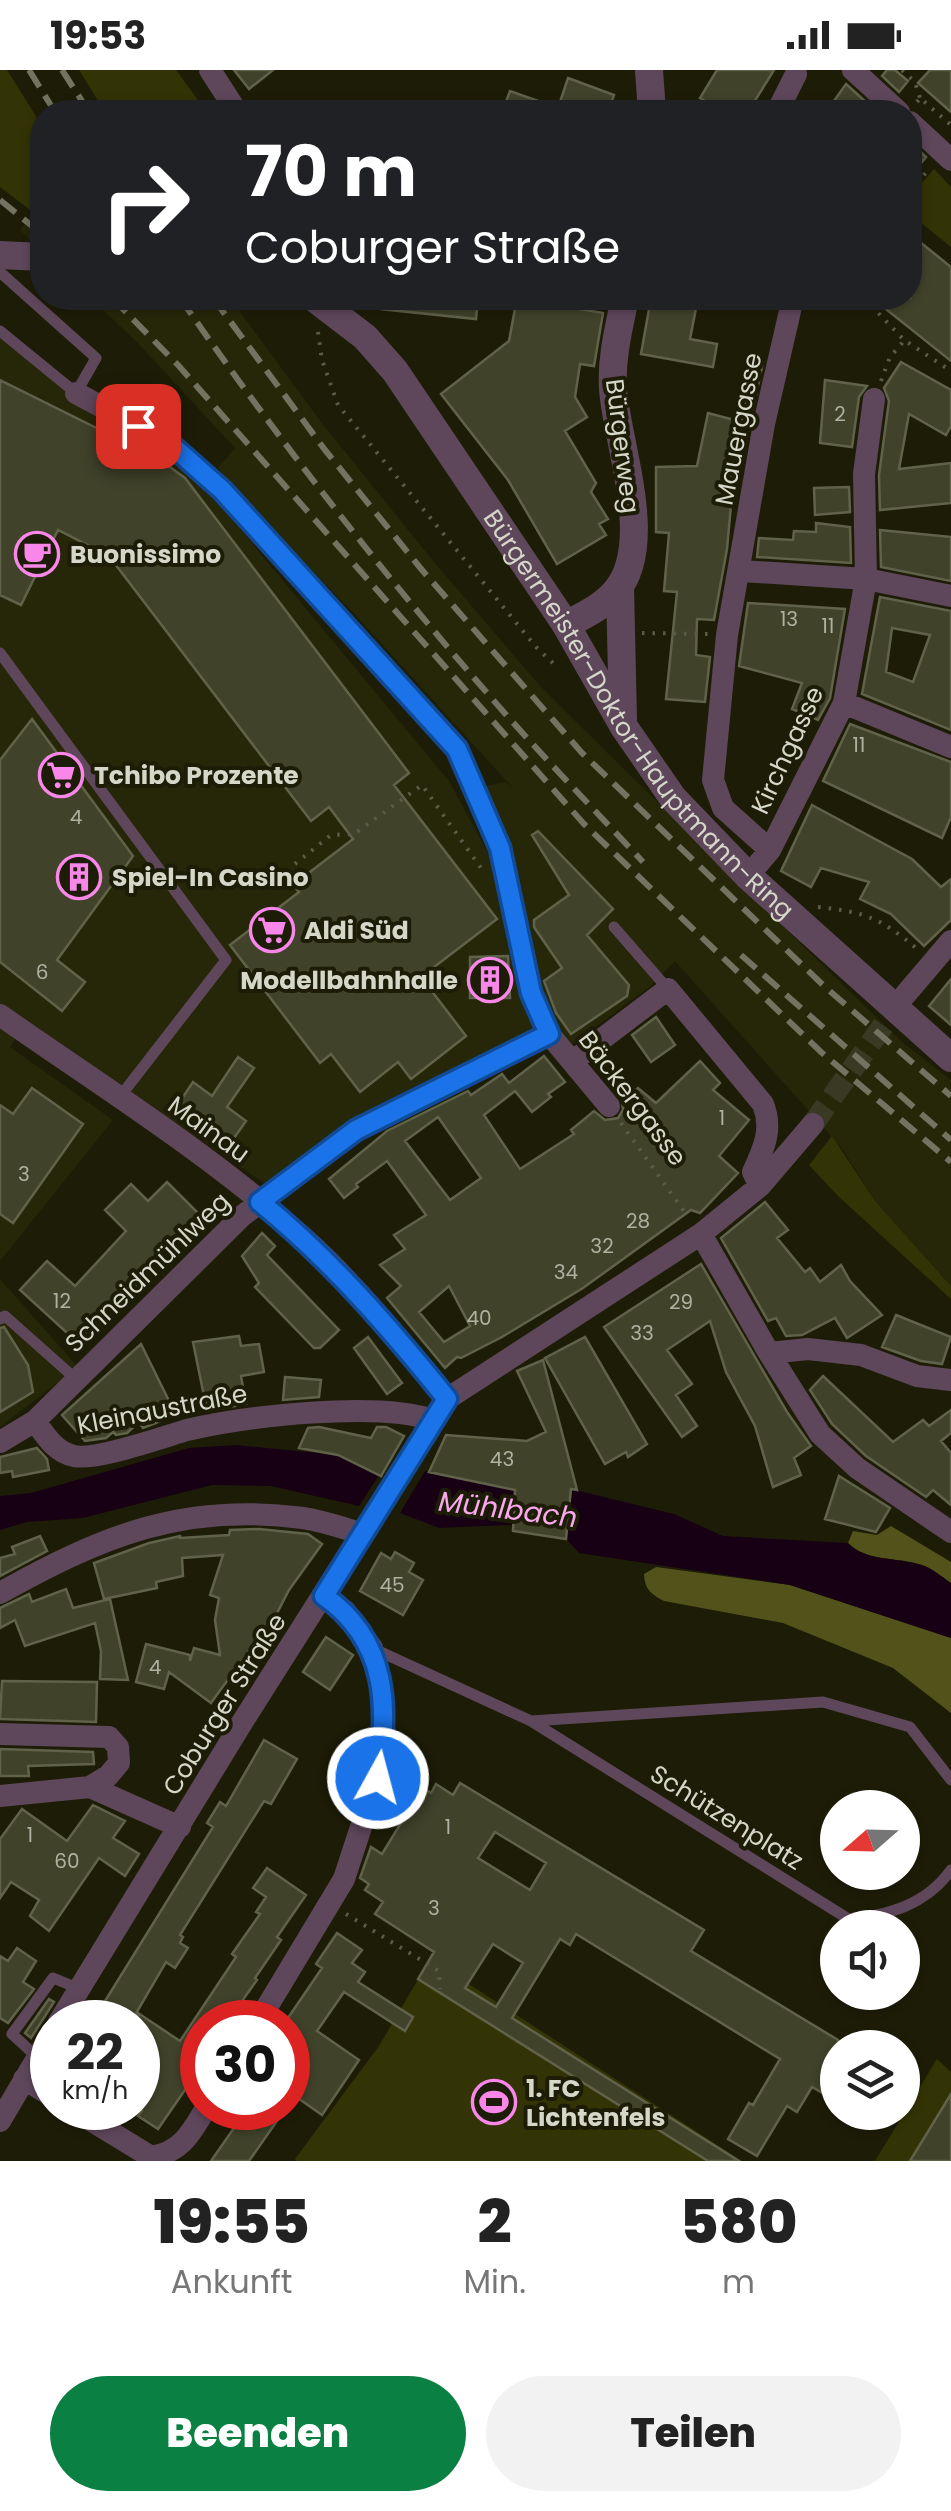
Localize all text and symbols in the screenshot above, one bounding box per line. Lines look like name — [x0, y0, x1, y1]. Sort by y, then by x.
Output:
text: 19:53 — [50, 9, 146, 62]
text: 70 m — [245, 122, 417, 221]
icon: right — [80, 140, 210, 270]
text: Coburger Straße — [245, 216, 620, 279]
street label: Mauergasse — [707, 350, 770, 508]
street label: Bürgerweg — [597, 377, 648, 515]
pin — [96, 384, 181, 469]
icon: arrive — [111, 399, 166, 454]
house number: 2 — [834, 400, 846, 428]
street label: Bürgermeister-Doktor-Hauptmann-Ring — [475, 503, 802, 927]
cafe icon: Buonissimo — [14, 531, 60, 577]
place label: Buonissimo — [70, 537, 221, 572]
house number: 13 — [780, 605, 798, 633]
house number: 11 — [822, 612, 834, 640]
street label: Kirchgasse — [743, 681, 832, 820]
house number: 11 — [853, 731, 865, 759]
supermarket icon: Tchibo Prozente — [38, 752, 84, 798]
place label: Tchibo Prozente — [94, 758, 299, 793]
house number: 4 — [70, 803, 82, 831]
building icon: Spiel-In Casino — [56, 854, 102, 900]
place label: Spiel-In Casino — [112, 860, 309, 895]
supermarket icon: Aldi Süd — [249, 907, 295, 953]
place label: Aldi Süd — [304, 913, 409, 948]
building icon: Modellbahnhalle — [467, 957, 513, 1003]
house number: 6 — [36, 958, 48, 986]
place label: Modellbahnhalle — [240, 963, 458, 998]
street label: Bäckergasse — [570, 1024, 695, 1173]
street label: Mainau — [161, 1088, 257, 1171]
house number: 1 — [719, 1104, 725, 1132]
house number: 3 — [18, 1160, 30, 1188]
street label: Schneidmühlweg — [57, 1184, 238, 1360]
house number: 28 — [626, 1207, 650, 1235]
house number: 32 — [590, 1232, 614, 1260]
house number: 34 — [554, 1258, 578, 1286]
house number: 12 — [53, 1287, 71, 1315]
house number: 29 — [669, 1288, 693, 1316]
house number: 40 — [466, 1304, 492, 1332]
house number: 33 — [630, 1319, 654, 1347]
street label: Kleinaustraße — [74, 1376, 250, 1443]
house number: 43 — [490, 1445, 514, 1473]
water label: Mühlbach — [436, 1482, 580, 1537]
house number: 45 — [379, 1571, 405, 1599]
street label: Coburger Straße — [154, 1607, 294, 1802]
house number: 4 — [149, 1653, 161, 1681]
position arrow — [326, 1726, 430, 1830]
street label: Schützenplatz — [644, 1756, 810, 1878]
north arrow — [820, 1790, 920, 1890]
map controls — [820, 1790, 920, 2130]
house number: 1 — [445, 1813, 451, 1841]
house number: 1 — [27, 1821, 33, 1849]
house number: 60 — [54, 1847, 80, 1875]
house number: 3 — [428, 1894, 440, 1922]
button: sound — [820, 1910, 920, 2010]
speed limit sign: 30 — [180, 2000, 310, 2130]
text: 22 — [66, 2017, 124, 2088]
button: layers — [820, 2030, 920, 2130]
place label: 1. FC Lichtenfels — [526, 2071, 665, 2135]
text: km/h — [62, 2073, 128, 2108]
sports icon: 1. FC Lichtenfels — [471, 2079, 517, 2125]
text: 19:55 — [154, 2180, 310, 2264]
text: 2 — [478, 2180, 512, 2264]
text: 580 — [680, 2180, 797, 2264]
text: Ankunft — [171, 2259, 293, 2304]
text: Min. — [463, 2259, 526, 2304]
text: m — [722, 2259, 755, 2304]
button: Beenden — [50, 2376, 466, 2491]
button: Teilen — [486, 2376, 901, 2491]

